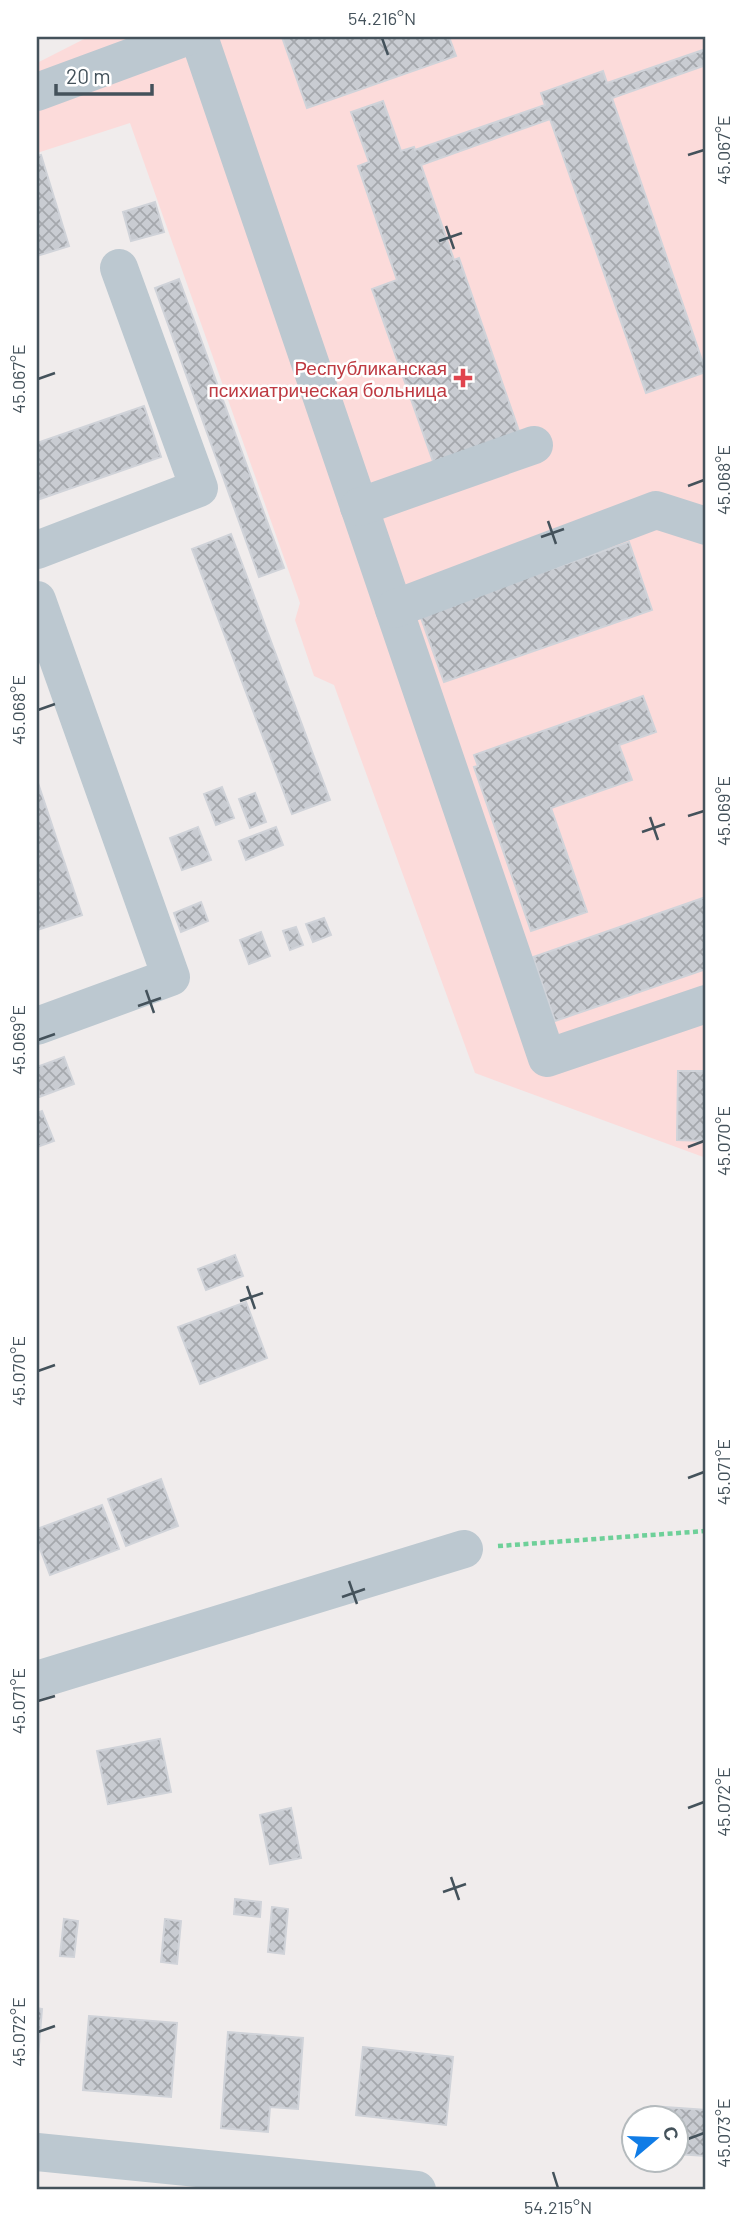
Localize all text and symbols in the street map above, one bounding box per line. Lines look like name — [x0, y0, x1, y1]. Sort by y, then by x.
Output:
text: 54.216°N — [348, 7, 416, 29]
scale bar — [56, 52, 152, 96]
text: 20 m — [66, 63, 111, 88]
text: 45.067°E — [712, 115, 734, 185]
text: 45.067°E — [7, 344, 29, 414]
place label: Республиканская психиатрическая больница — [209, 356, 447, 401]
marker: Республиканская психиатрическая больница — [453, 368, 473, 388]
text: 45.068°E — [712, 445, 734, 515]
text: 45.068°E — [7, 675, 29, 745]
text: 45.069°E — [712, 776, 734, 846]
text: 45.069°E — [7, 1005, 29, 1075]
text: 45.070°E — [712, 1106, 734, 1176]
text: 45.070°E — [7, 1336, 29, 1406]
text: 45.071°E — [712, 1439, 734, 1505]
text: 45.071°E — [7, 1668, 29, 1734]
text: 45.072°E — [712, 1767, 734, 1837]
text: 45.072°E — [7, 1997, 29, 2067]
text: 45.073°E — [712, 2098, 734, 2168]
north arrow — [620, 2104, 690, 2174]
text: С — [658, 2123, 685, 2144]
text: 54.215°N — [524, 2196, 592, 2218]

